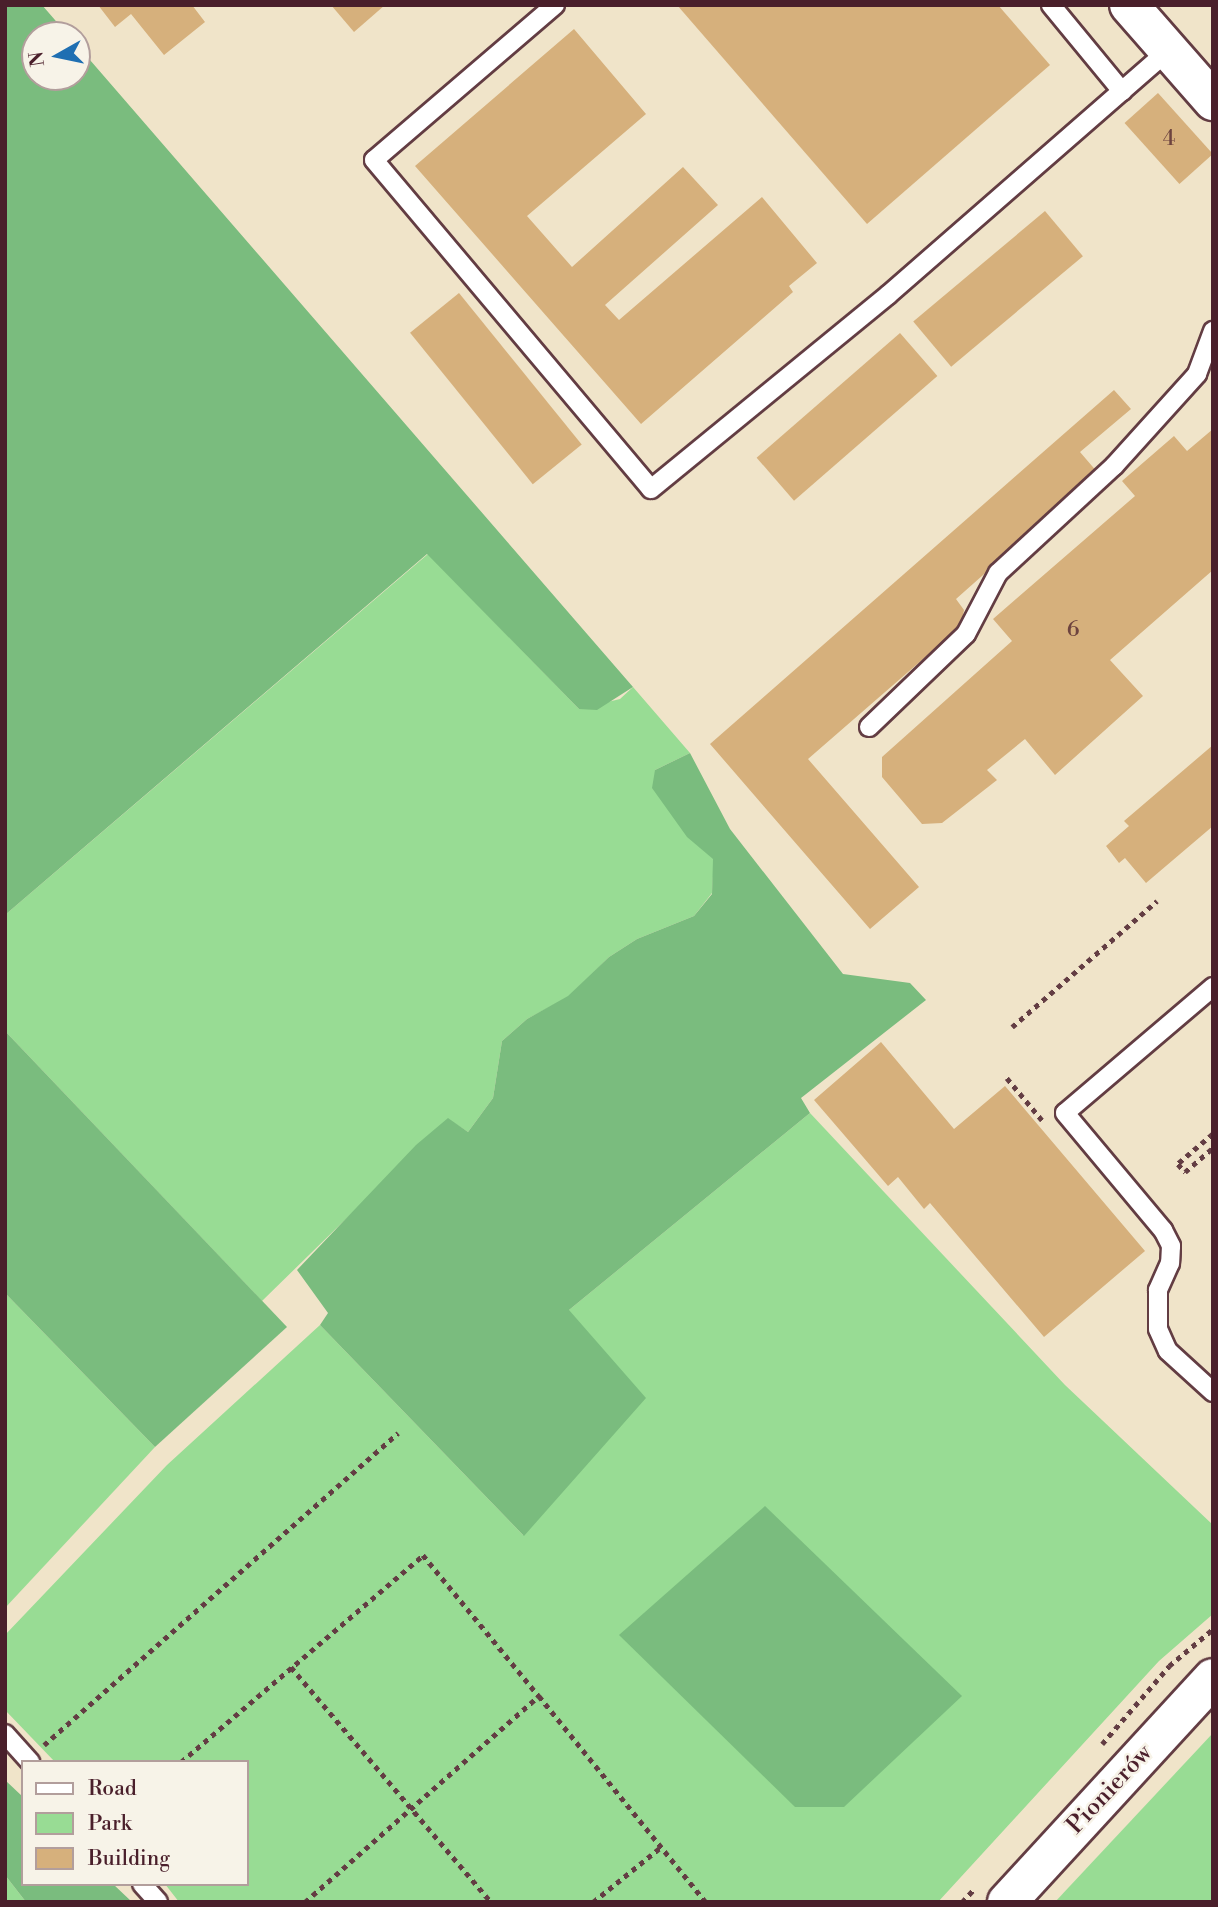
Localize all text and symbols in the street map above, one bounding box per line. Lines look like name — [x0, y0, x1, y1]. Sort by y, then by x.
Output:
north arrow — [21, 21, 91, 91]
text: N — [24, 50, 50, 68]
house number: 4 — [1163, 126, 1175, 152]
house number: 6 — [1067, 617, 1079, 643]
street label: Pionierów — [1061, 1739, 1159, 1841]
legend — [21, 1760, 248, 1886]
text: Road — [88, 1776, 137, 1802]
text: Park — [88, 1811, 132, 1837]
text: Building — [88, 1846, 170, 1872]

